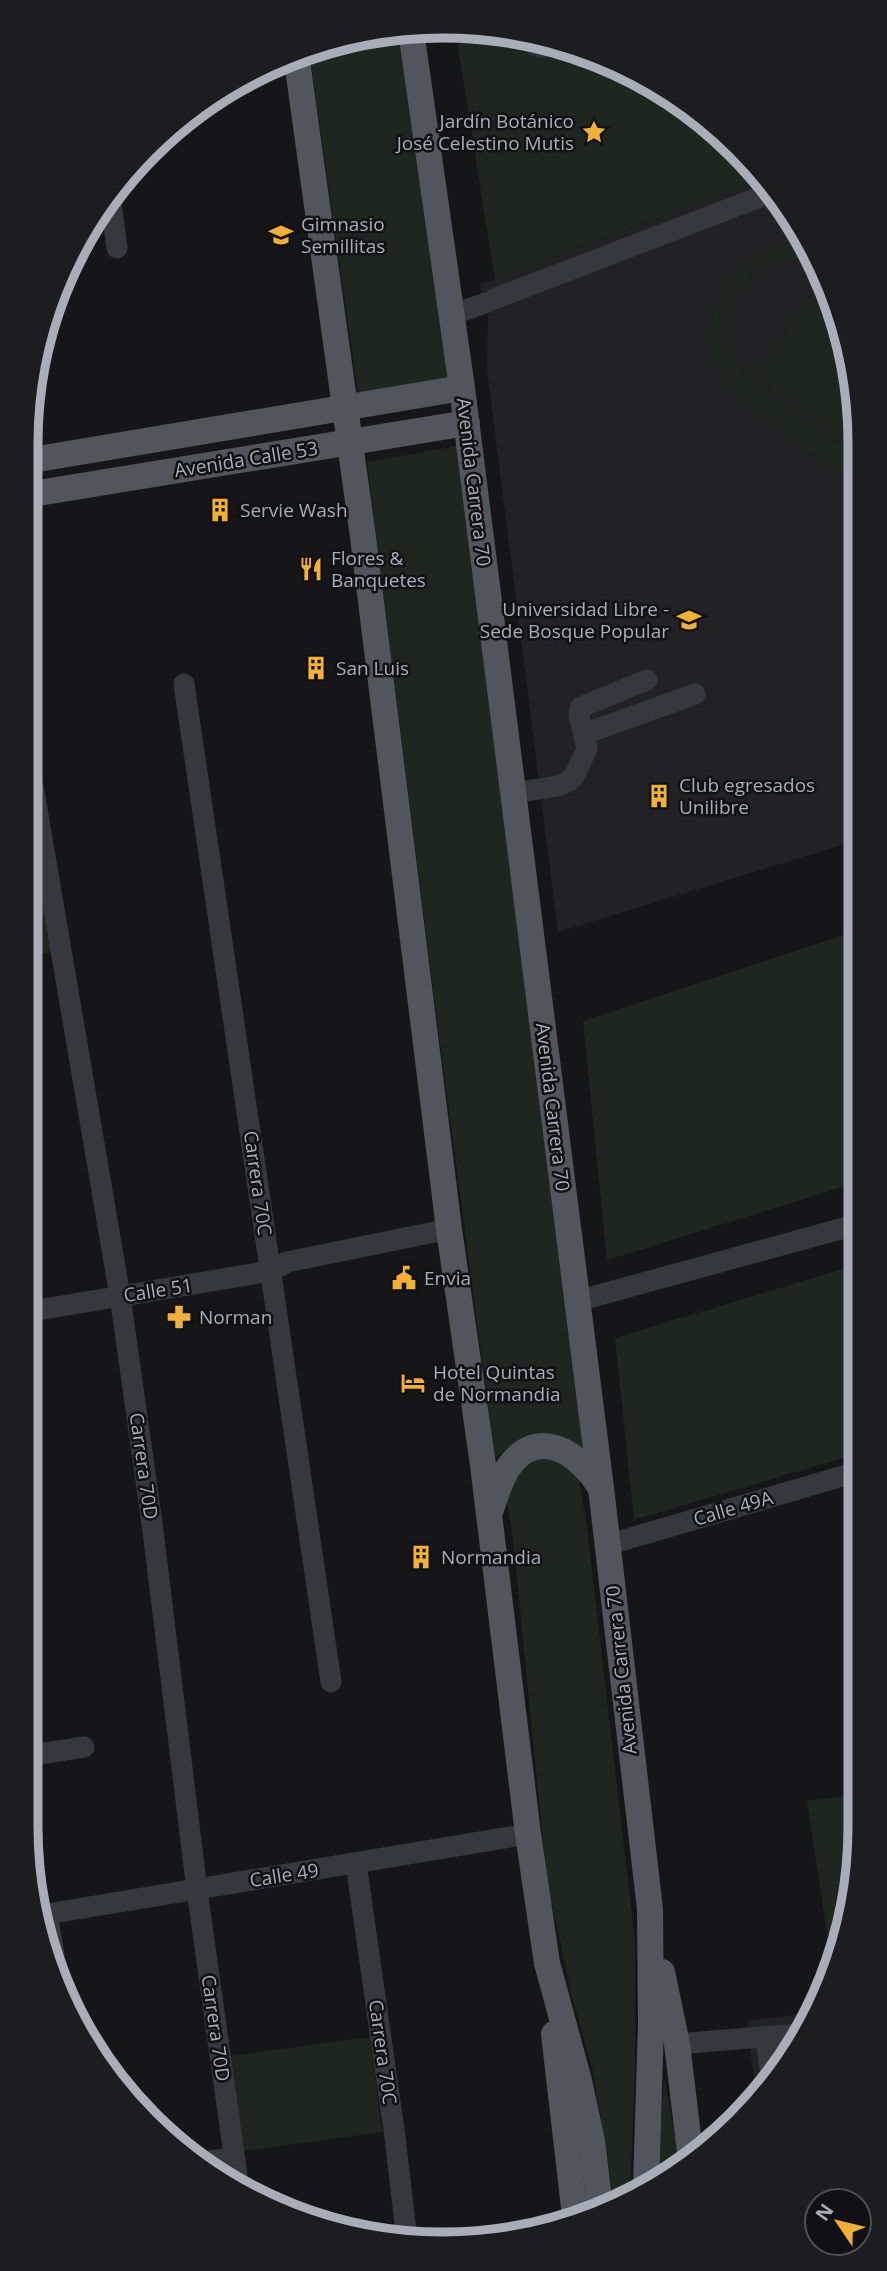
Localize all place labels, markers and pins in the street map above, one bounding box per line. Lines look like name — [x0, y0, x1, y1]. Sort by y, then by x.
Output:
place label: Jardín Botánico José Celestino Mutis — [395, 108, 574, 156]
place icon: Jardín Botánico José Celestino Mutis — [580, 118, 608, 146]
place label: Gimnasio Semillitas — [301, 211, 385, 259]
school or university icon: Gimnasio Semillitas — [267, 221, 295, 249]
building icon: Servie Wash — [206, 496, 234, 524]
place label: Servie Wash — [240, 497, 348, 523]
place label: Flores & Banquetes — [331, 545, 426, 593]
restaurant icon: Flores & Banquetes — [297, 555, 325, 583]
place label: Universidad Libre - Sede Bosque Popular — [480, 596, 669, 644]
school or university icon: Universidad Libre - Sede Bosque Popular — [675, 606, 703, 634]
building icon: San Luis — [302, 654, 330, 682]
place label: San Luis — [336, 655, 409, 681]
place label: Club egresados Unilibre — [679, 772, 815, 820]
building icon: Club egresados Unilibre — [645, 782, 673, 810]
public building icon: Envia — [390, 1264, 418, 1292]
place label: Envia — [424, 1265, 471, 1291]
pharmacy icon: Norman — [165, 1303, 193, 1331]
place label: Norman — [199, 1304, 272, 1330]
place label: Hotel Quintas de Normandia — [433, 1359, 561, 1407]
hotel icon: Hotel Quintas de Normandia — [399, 1369, 427, 1397]
building icon: Normandia — [407, 1543, 435, 1571]
place label: Normandia — [441, 1544, 541, 1570]

